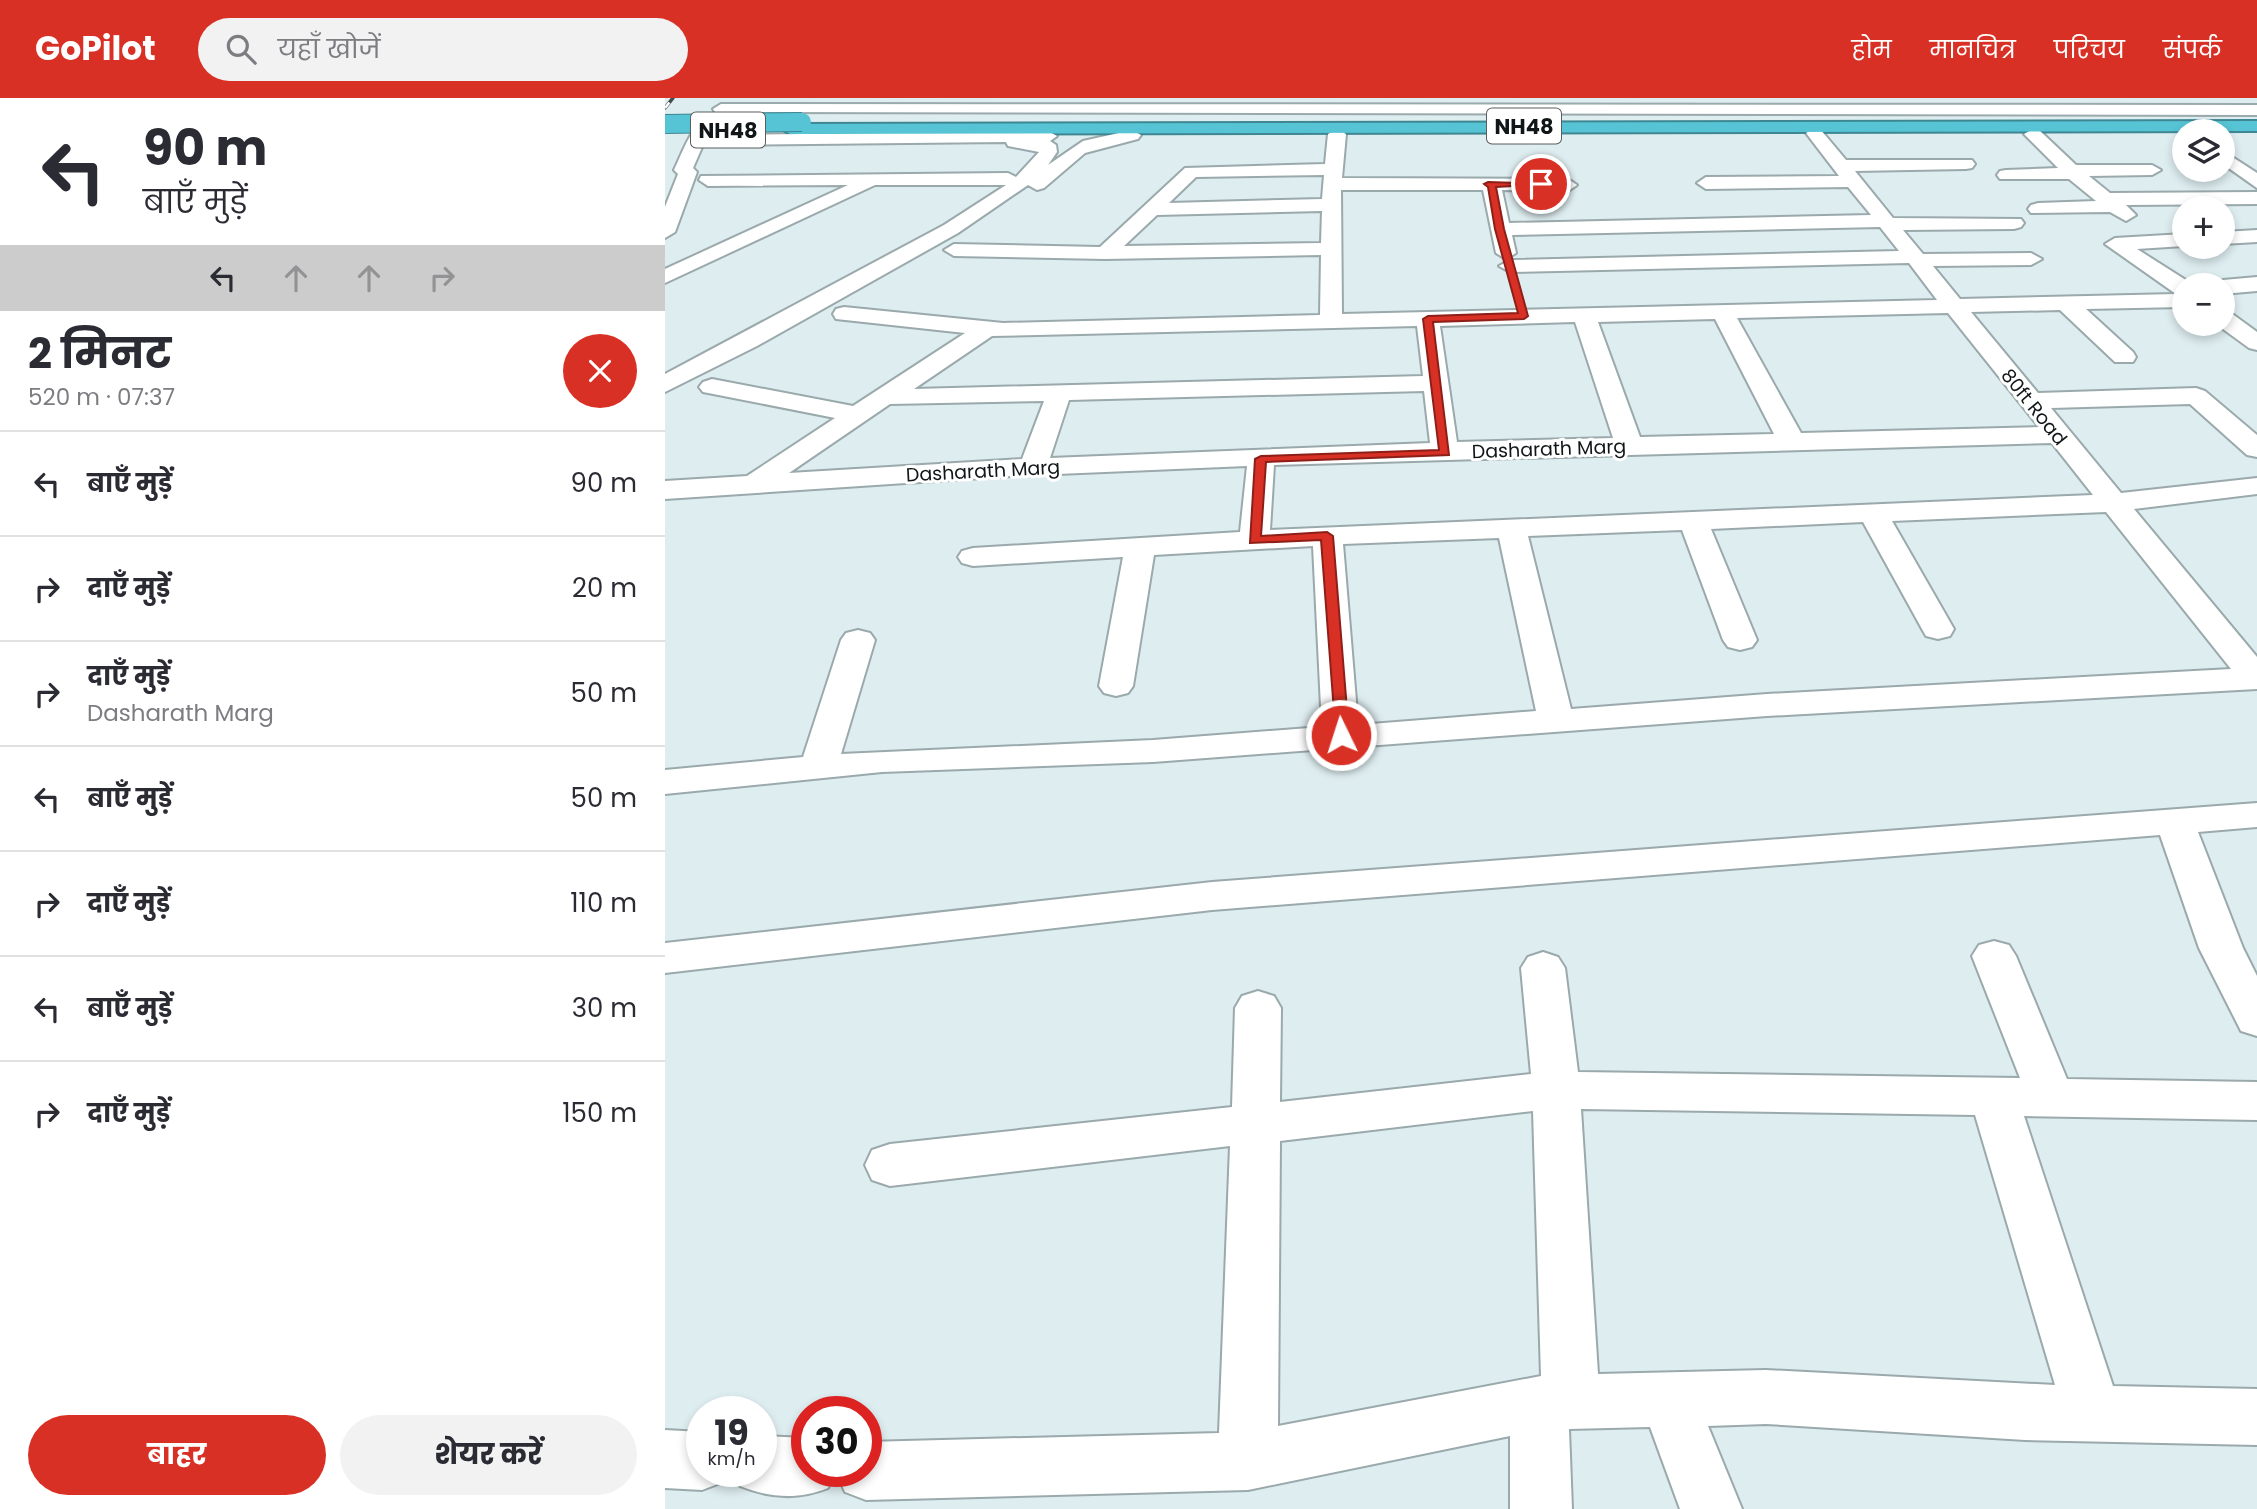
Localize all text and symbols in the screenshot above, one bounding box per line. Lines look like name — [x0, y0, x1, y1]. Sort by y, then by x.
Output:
search box — [198, 18, 688, 81]
text: GoPilot — [35, 25, 156, 72]
icon: search — [222, 30, 260, 68]
text: यहाँ खोजें — [278, 31, 380, 67]
text: होम — [1852, 33, 1892, 66]
text: मानचित्र — [1930, 33, 2016, 66]
text: परिचय — [2054, 33, 2125, 66]
text: संपर्क — [2163, 33, 2222, 66]
road number: NH48 — [1487, 108, 1561, 144]
road number: NH48 — [691, 112, 765, 148]
text: 90 m — [143, 114, 267, 182]
map controls — [2172, 119, 2235, 336]
button: layers — [2172, 119, 2235, 182]
icon: left — [28, 126, 119, 217]
pin — [1511, 154, 1571, 214]
icon: arrive — [1522, 165, 1560, 203]
text: बाएँ मुड़ें — [143, 179, 247, 224]
button: + — [2172, 196, 2235, 259]
icon: left — [204, 259, 242, 297]
icon: ahead — [277, 259, 315, 297]
icon: ahead — [350, 259, 388, 297]
icon: right — [423, 259, 461, 297]
button: − — [2172, 273, 2235, 336]
text: 2 मिनट — [28, 324, 171, 383]
button: close — [563, 334, 637, 408]
street label: 80ft Road — [1995, 363, 2073, 451]
text: 520 m · 07:37 — [28, 381, 175, 413]
street label: Dasharath Marg — [1471, 433, 1627, 465]
street label: Dasharath Marg — [905, 453, 1061, 489]
icon: left — [28, 465, 66, 503]
text: बाएँ मुड़ें — [87, 465, 172, 501]
text: 90 m — [571, 465, 637, 501]
icon: right — [28, 570, 66, 608]
text: दाएँ मुड़ें — [87, 570, 170, 606]
text: 20 m — [572, 570, 637, 606]
text: दाएँ मुड़ें — [87, 658, 170, 694]
icon: right — [28, 675, 66, 713]
text: 50 m — [571, 675, 637, 711]
text: Dasharath Marg — [87, 697, 274, 729]
position arrow — [1304, 698, 1378, 772]
icon: left — [28, 780, 66, 818]
text: बाएँ मुड़ें — [87, 780, 172, 816]
text: 50 m — [571, 780, 637, 816]
icon: right — [28, 885, 66, 923]
text: दाएँ मुड़ें — [87, 885, 170, 921]
text: 110 m — [570, 885, 637, 921]
icon: left — [28, 990, 66, 1028]
text: बाएँ मुड़ें — [87, 990, 172, 1026]
text: 30 m — [572, 990, 637, 1026]
icon: right — [28, 1095, 66, 1133]
text: दाएँ मुड़ें — [87, 1095, 170, 1131]
text: 150 m — [562, 1095, 637, 1131]
speed limit sign: 30 — [791, 1396, 882, 1487]
text: 19 — [714, 1408, 749, 1457]
button: बाहर — [28, 1415, 326, 1495]
button: शेयर करें — [340, 1415, 637, 1495]
text: km/h — [708, 1446, 755, 1471]

